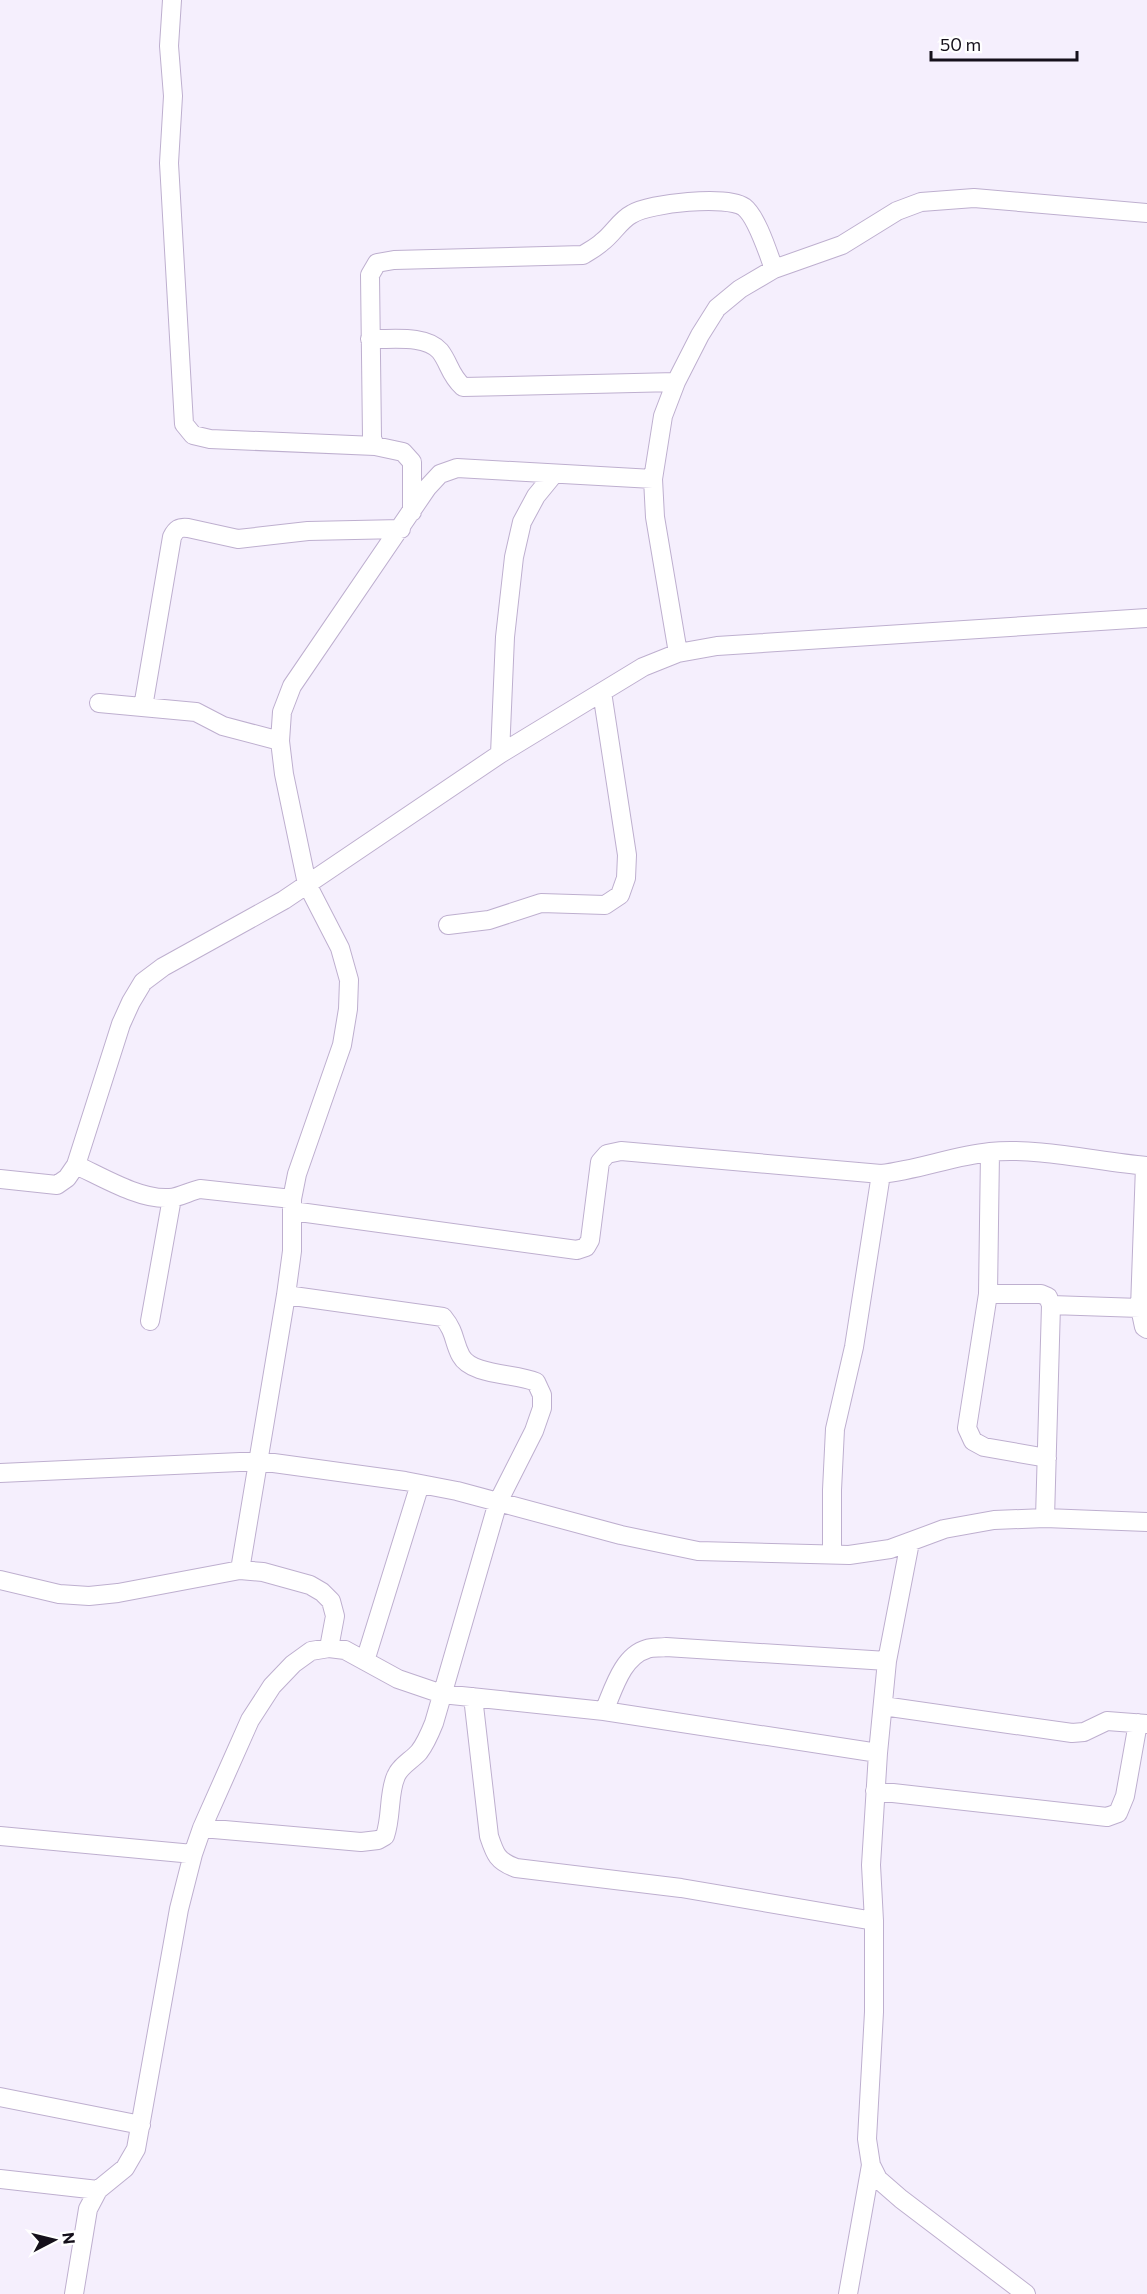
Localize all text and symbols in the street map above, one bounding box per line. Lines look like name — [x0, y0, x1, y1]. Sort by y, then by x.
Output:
scale bar — [931, 24, 1076, 62]
text: 50 m — [940, 33, 981, 55]
north arrow — [24, 2210, 84, 2270]
text: N — [59, 2231, 80, 2245]

